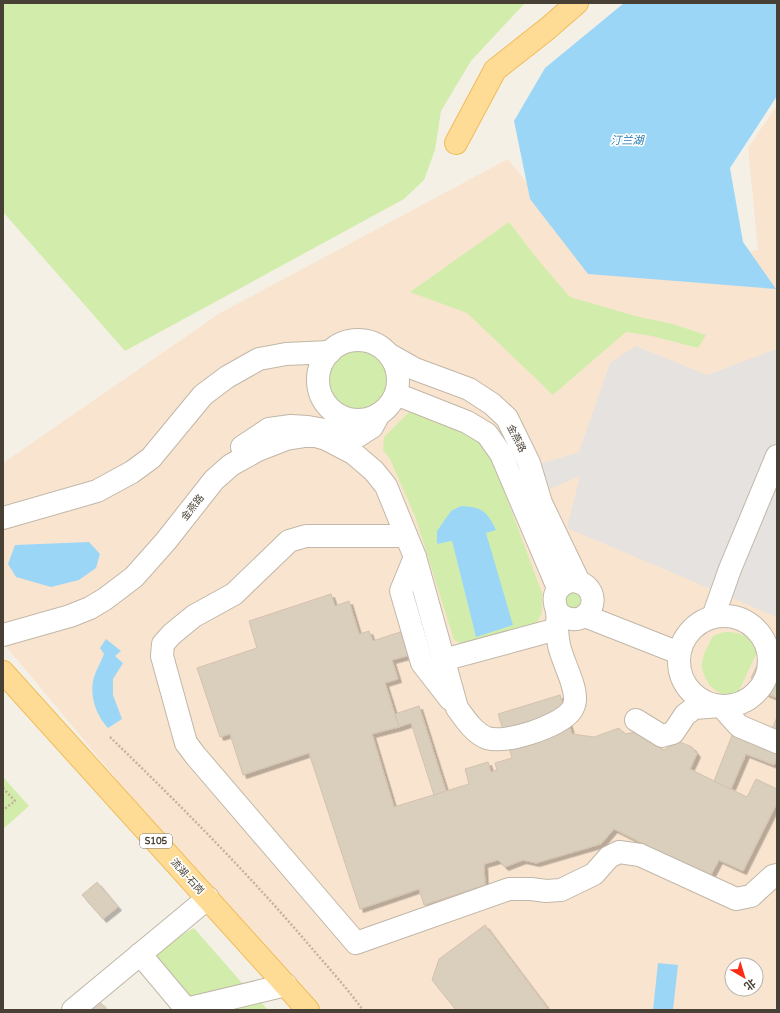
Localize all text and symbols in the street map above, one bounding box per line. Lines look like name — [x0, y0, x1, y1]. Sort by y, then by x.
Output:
water label: 汀兰湖 — [611, 134, 645, 147]
street label: 金燕路 — [504, 422, 528, 455]
street label: 金燕路 — [179, 492, 207, 523]
road number: S105 — [140, 834, 172, 848]
street label: 流湖-石岗 — [168, 856, 206, 897]
north arrow — [724, 957, 764, 997]
text: 北 — [742, 976, 758, 993]

